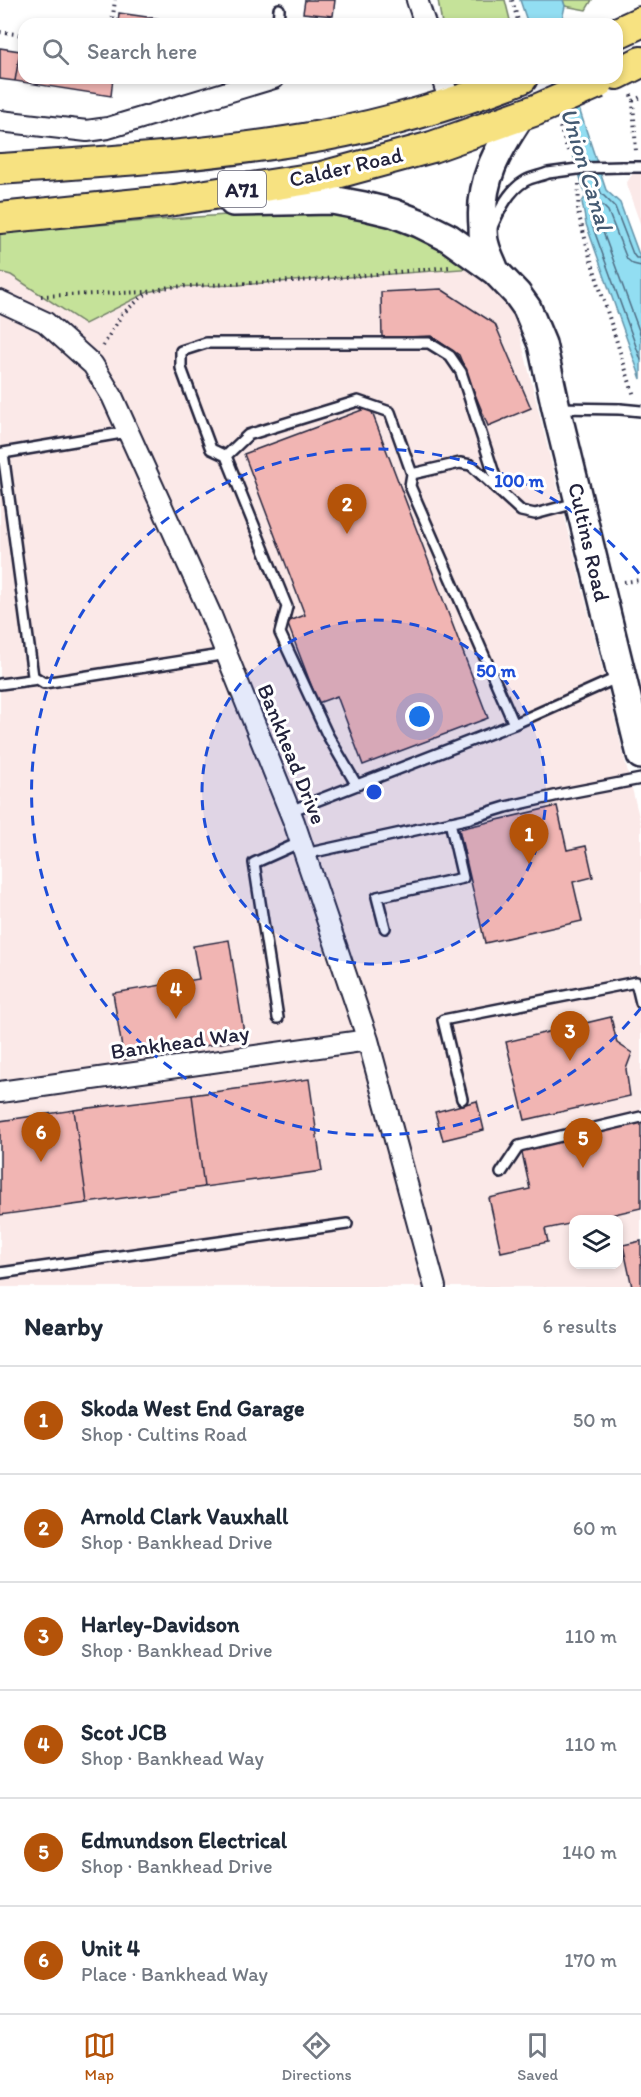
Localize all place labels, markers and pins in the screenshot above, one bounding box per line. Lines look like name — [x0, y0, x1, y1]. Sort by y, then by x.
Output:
pin: 2 — [328, 484, 366, 534]
centre of rings — [364, 782, 384, 802]
pin: 1 — [510, 814, 548, 864]
pin: 4 — [156, 970, 195, 1019]
pin: 3 — [550, 1012, 590, 1061]
pin: 6 — [22, 1112, 60, 1162]
pin: 5 — [564, 1118, 602, 1168]

